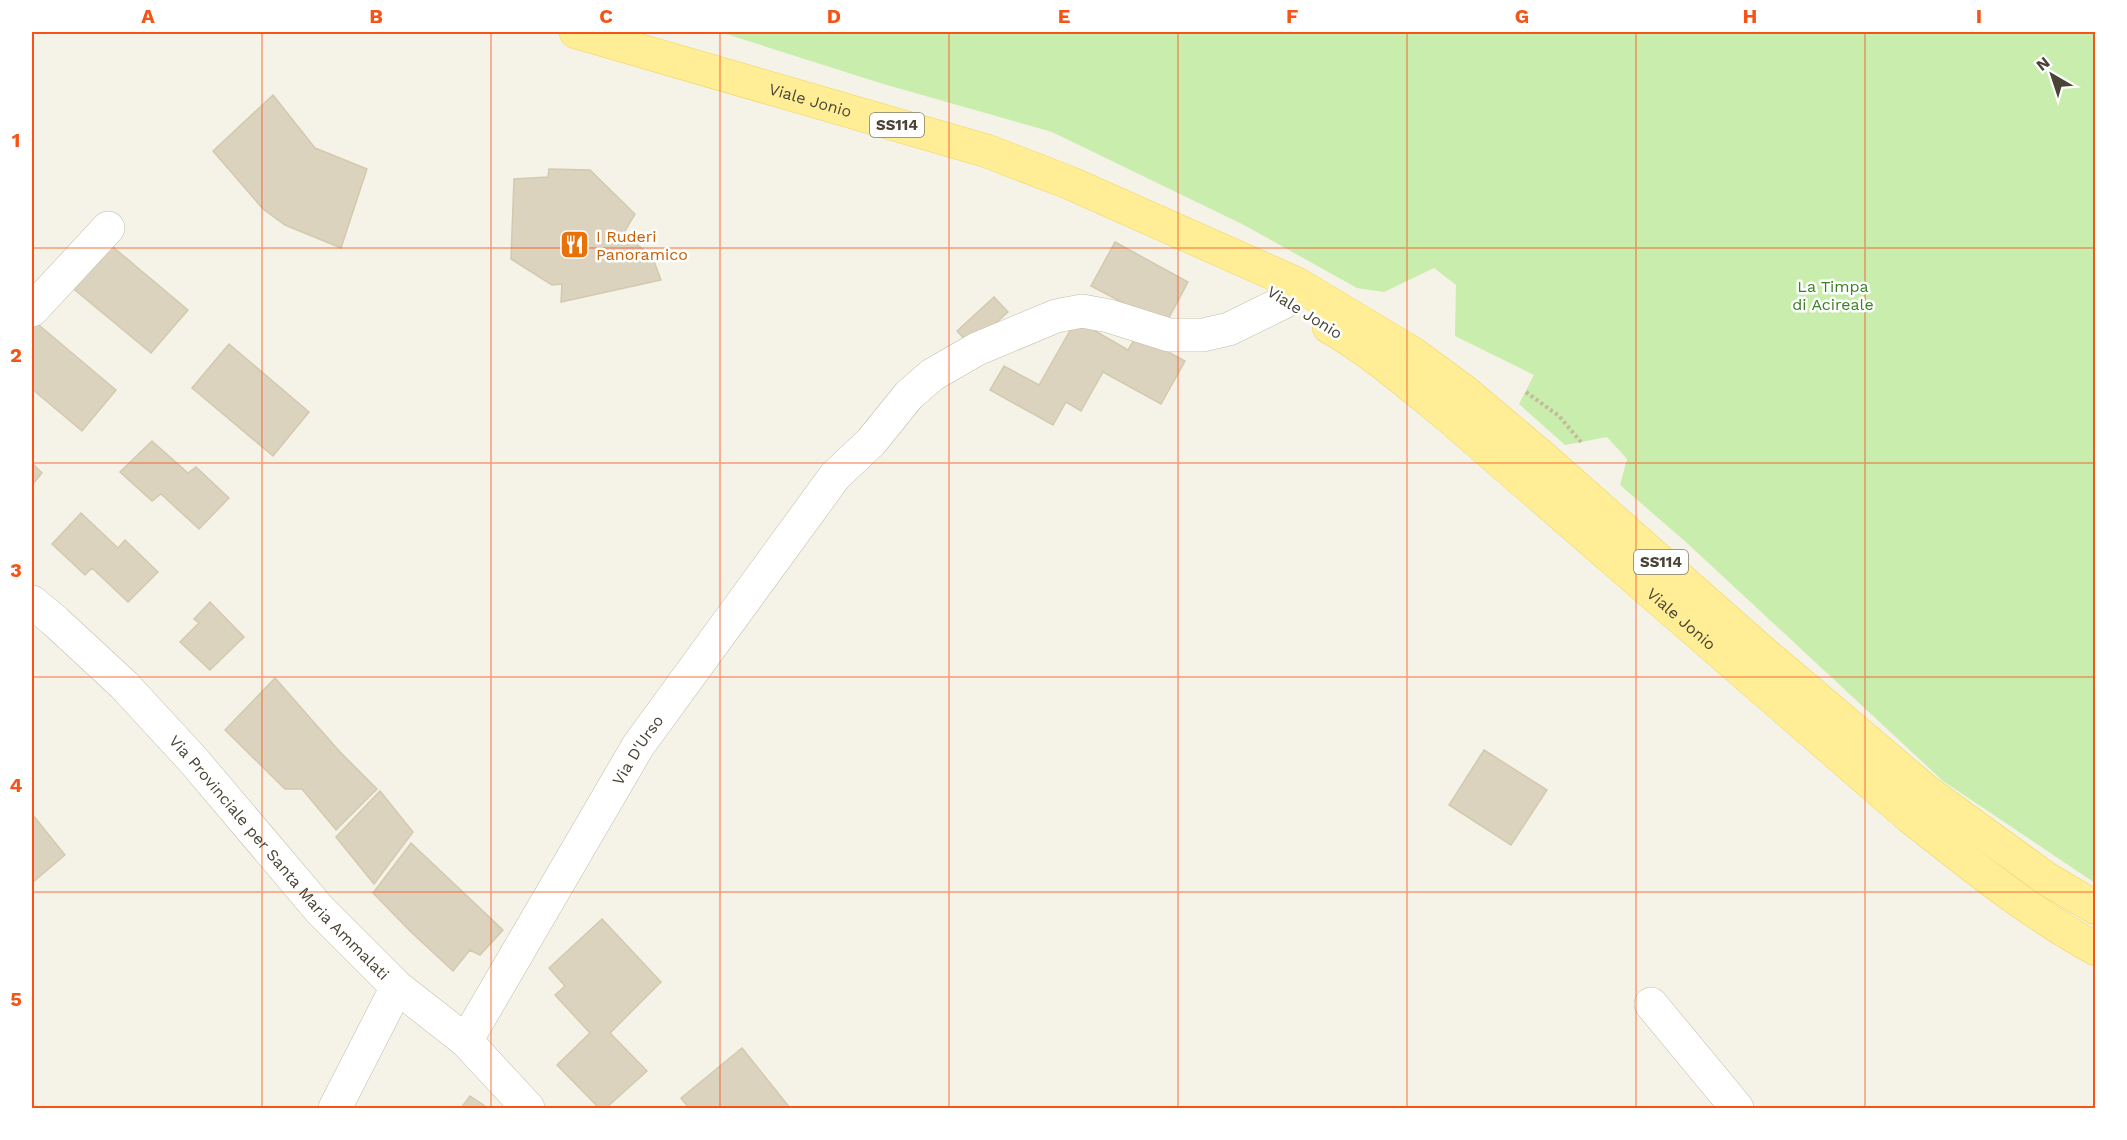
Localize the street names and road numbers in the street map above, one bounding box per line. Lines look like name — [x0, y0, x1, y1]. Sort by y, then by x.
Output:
street label: Viale Jonio — [767, 79, 854, 121]
road number: SS114 — [870, 113, 924, 137]
street label: Viale Jonio — [1264, 282, 1346, 343]
road number: SS114 — [1634, 550, 1688, 574]
street label: Viale Jonio — [1643, 584, 1720, 654]
street label: Via D'Urso — [608, 711, 667, 788]
street label: Via Provinciale per Santa Maria Ammalati — [165, 731, 393, 984]

